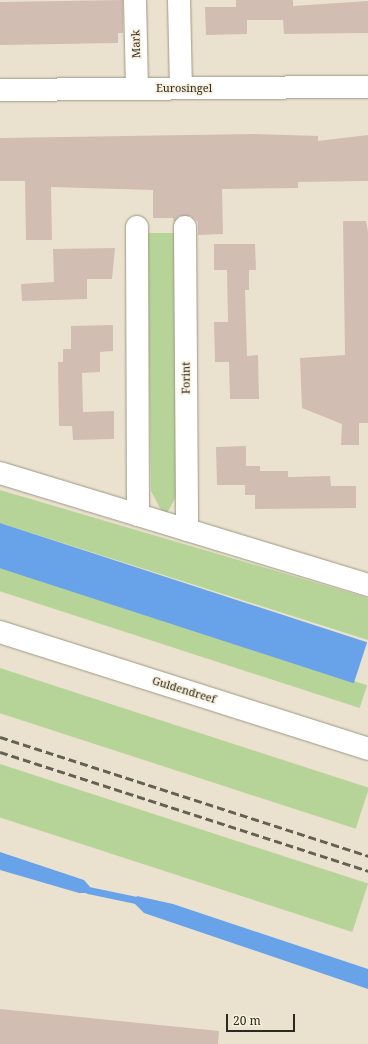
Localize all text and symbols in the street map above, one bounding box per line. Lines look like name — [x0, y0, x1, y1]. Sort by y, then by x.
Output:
street label: Mark — [129, 30, 143, 58]
street label: Eurosingel — [156, 81, 212, 95]
street label: Forint — [179, 362, 193, 394]
street label: Guldendreef — [151, 674, 217, 706]
scale bar — [228, 1006, 297, 1032]
text: 20 m — [233, 1012, 261, 1029]

